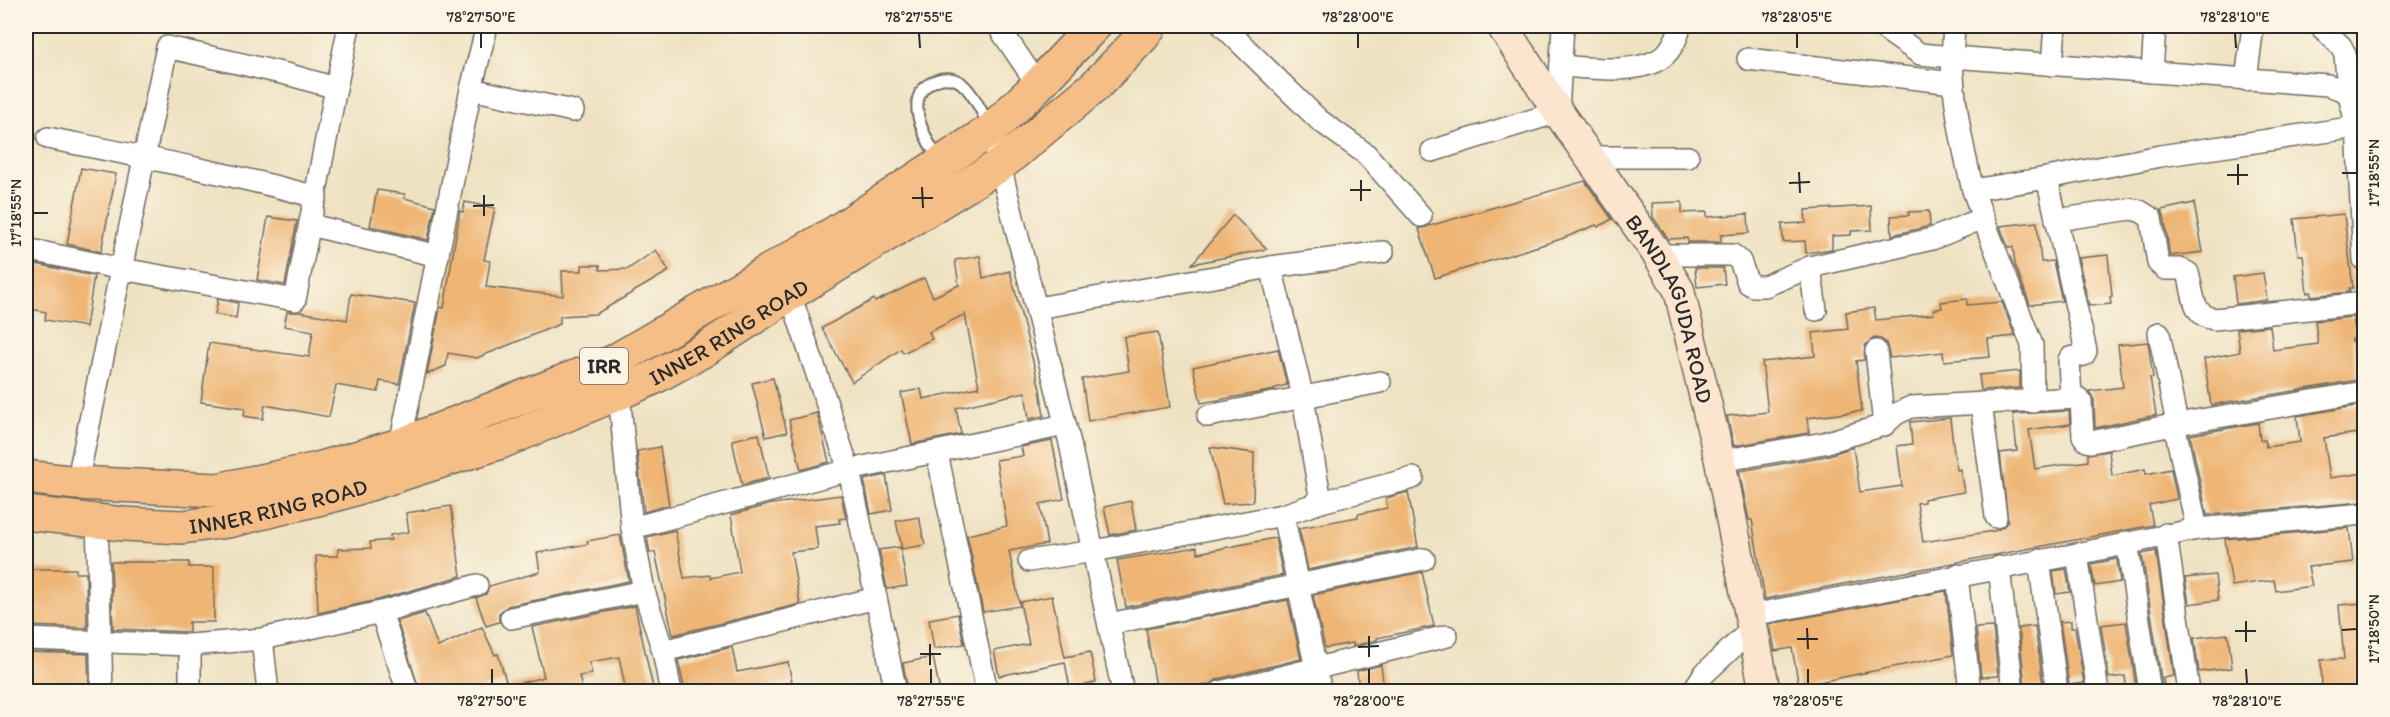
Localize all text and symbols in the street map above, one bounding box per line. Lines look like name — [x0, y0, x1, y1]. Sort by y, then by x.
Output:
text: 78°27'50"E — [446, 8, 516, 26]
text: 78°27'55"E — [885, 8, 953, 26]
text: 78°28'00"E — [1322, 8, 1394, 26]
text: 78°28'05"E — [1762, 8, 1832, 26]
text: 78°28'10"E — [2201, 8, 2269, 26]
text: 17°18'55"N — [2365, 139, 2383, 207]
text: 17°18'55"N — [7, 179, 25, 247]
street label: BANDLAGUDA ROAD — [1620, 209, 1719, 406]
street label: INNER RING ROAD — [644, 273, 814, 392]
road number: IRR — [580, 348, 628, 384]
street label: INNER RING ROAD — [187, 472, 371, 540]
text: 17°18'50"N — [2365, 594, 2383, 664]
text: 78°27'50"E — [457, 692, 527, 710]
text: 78°27'55"E — [897, 692, 965, 710]
text: 78°28'00"E — [1333, 692, 1405, 710]
text: 78°28'05"E — [1773, 692, 1843, 710]
text: 78°28'10"E — [2213, 692, 2281, 710]

